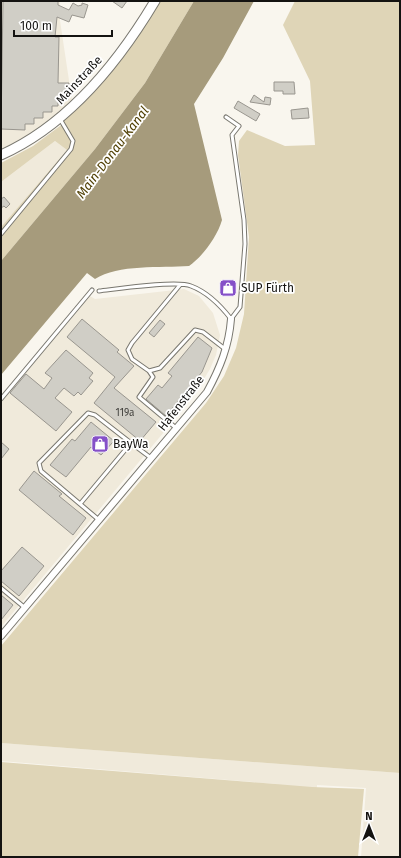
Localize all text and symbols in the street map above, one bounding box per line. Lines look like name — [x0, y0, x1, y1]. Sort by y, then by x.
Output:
scale bar — [14, 12, 112, 38]
text: 100 m — [20, 19, 52, 33]
street label: Mainstraße — [53, 53, 105, 107]
water label: Main-Donau-Kanal — [73, 103, 152, 201]
shop icon: SUP Fürth — [218, 278, 238, 298]
place label: SUP Fürth — [241, 281, 294, 295]
street label: Hafenstraße — [155, 372, 207, 434]
house number: 119a — [115, 407, 135, 419]
shop icon: BayWa — [90, 434, 110, 454]
place label: BayWa — [113, 437, 149, 451]
north arrow — [349, 806, 389, 846]
text: N — [365, 810, 373, 823]

